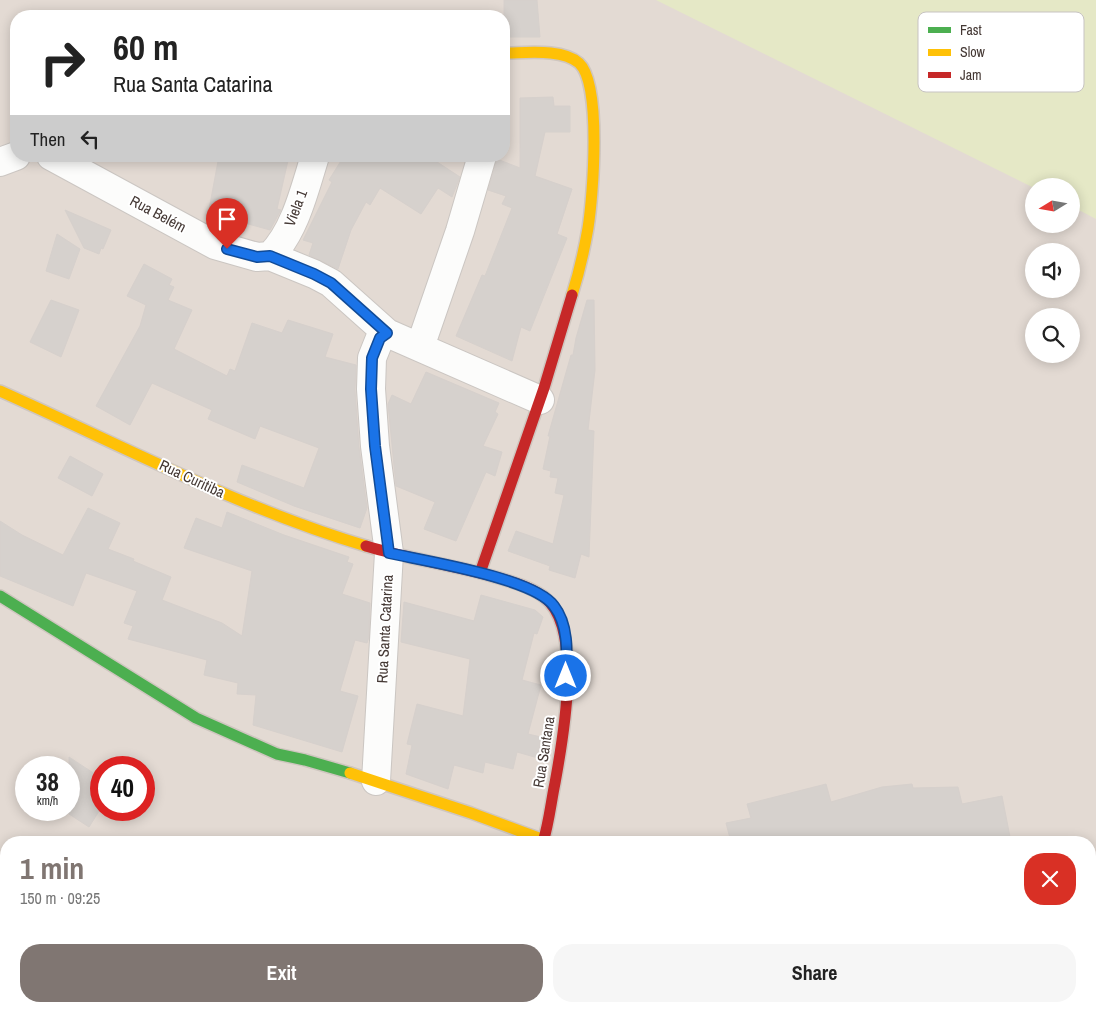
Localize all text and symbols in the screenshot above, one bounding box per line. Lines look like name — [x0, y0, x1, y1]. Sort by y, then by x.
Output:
legend — [918, 12, 1084, 92]
text: Fast — [960, 21, 982, 39]
text: 60 m — [113, 24, 178, 71]
icon: right — [30, 30, 95, 95]
text: Slow — [960, 43, 986, 61]
text: Jam — [960, 66, 982, 84]
text: Rua Santa Catarina — [113, 69, 272, 99]
icon: left — [76, 125, 104, 153]
text: Then — [30, 126, 66, 152]
north arrow — [1025, 178, 1080, 232]
map controls — [1025, 178, 1080, 363]
street label: Viela 1 — [279, 186, 312, 229]
street label: Rua Belém — [126, 190, 190, 237]
pin — [206, 198, 248, 249]
icon: arrive — [213, 205, 241, 233]
button: sound — [1025, 243, 1080, 298]
button: search — [1025, 308, 1080, 363]
street label: Rua Curitiba — [156, 454, 228, 503]
street label: Rua Santa Catarina — [371, 574, 398, 684]
position arrow — [539, 649, 591, 701]
street label: Rua Santana — [528, 715, 560, 789]
speed limit sign: 40 — [90, 756, 155, 821]
text: 38 — [36, 765, 59, 799]
text: km/h — [37, 793, 58, 809]
text: 1 min — [20, 848, 84, 888]
button: close — [1024, 853, 1076, 905]
text: 150 m · 09:25 — [20, 887, 100, 909]
button: Exit — [20, 944, 543, 1002]
button: Share — [553, 944, 1076, 1002]

